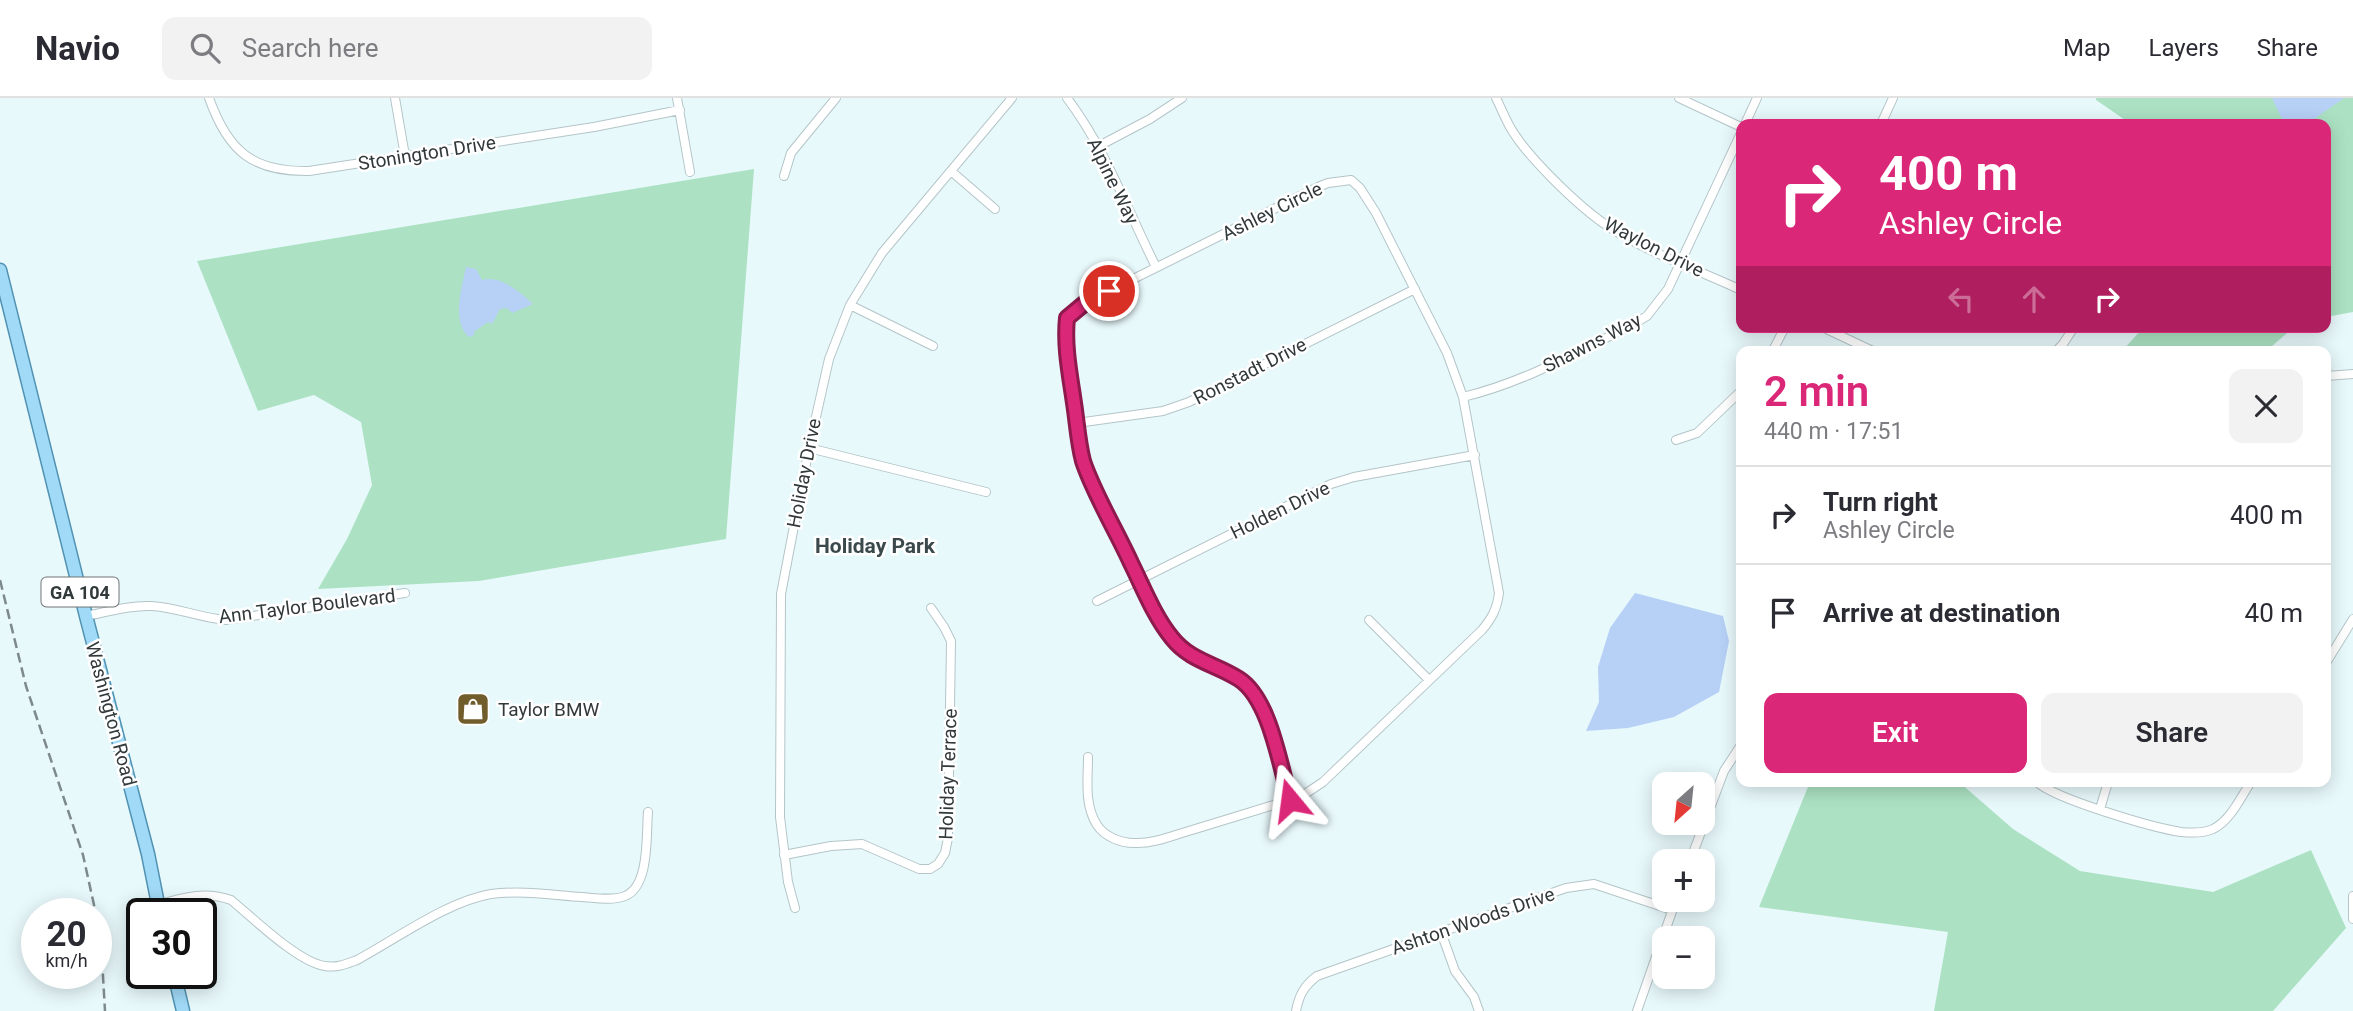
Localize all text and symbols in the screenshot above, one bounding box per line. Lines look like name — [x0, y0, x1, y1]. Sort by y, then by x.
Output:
search box — [162, 17, 652, 80]
text: Navio — [35, 29, 120, 68]
icon: search — [186, 29, 224, 67]
text: Search here — [242, 33, 379, 63]
text: Map — [2063, 34, 2111, 62]
text: Layers — [2149, 34, 2219, 62]
text: Share — [2257, 34, 2318, 62]
street label: Stonington Drive — [356, 131, 498, 175]
street label: Alpine Way — [1082, 134, 1144, 228]
text: 400 m — [1879, 145, 2018, 202]
icon: right — [1764, 147, 1855, 238]
street label: Ashley Circle — [1218, 177, 1326, 245]
text: Ashley Circle — [1879, 204, 2062, 242]
street label: Waylon Drive — [1600, 212, 1708, 282]
pin — [1079, 261, 1139, 321]
icon: arrive — [1090, 272, 1128, 310]
icon: left — [1942, 280, 1980, 318]
icon: ahead — [2015, 280, 2053, 318]
icon: right — [2088, 280, 2126, 318]
street label: Shawns Way — [1539, 308, 1645, 378]
street label: Ronstadt Drive — [1190, 333, 1310, 409]
text: 2 min — [1764, 367, 1869, 416]
button: close — [2229, 369, 2303, 443]
street label: Holiday Drive — [782, 416, 826, 530]
text: 440 m · 17:51 — [1764, 418, 1903, 445]
street label: Holden Drive — [1227, 476, 1333, 544]
text: Turn right — [1823, 487, 1938, 517]
icon: right — [1764, 496, 1802, 534]
text: 400 m — [2230, 500, 2303, 530]
text: Ashley Circle — [1823, 517, 1955, 544]
district label: Holiday Park — [815, 534, 936, 558]
road number: GA 104 — [42, 578, 119, 606]
street label: Ann Taylor Boulevard — [217, 584, 397, 628]
icon: arrive — [1764, 594, 1802, 632]
text: Arrive at destination — [1823, 598, 2060, 628]
text: 40 m — [2245, 598, 2303, 628]
street label: Washington Road — [81, 639, 141, 789]
shop icon: Taylor BMW — [454, 690, 492, 728]
button: Exit — [1764, 693, 2027, 773]
button: Share — [2041, 693, 2303, 773]
place label: Taylor BMW — [498, 698, 600, 721]
street label: Holiday Terrace — [934, 708, 962, 840]
position arrow — [1253, 763, 1327, 837]
north arrow — [1652, 772, 1715, 835]
map controls — [1652, 772, 1715, 989]
button: + — [1652, 849, 1715, 912]
street label: Ashton Woods Drive — [1388, 882, 1558, 960]
speed limit sign: 30 — [126, 898, 217, 989]
text: 20 — [46, 914, 87, 955]
button: − — [1652, 926, 1715, 989]
text: km/h — [45, 950, 88, 971]

